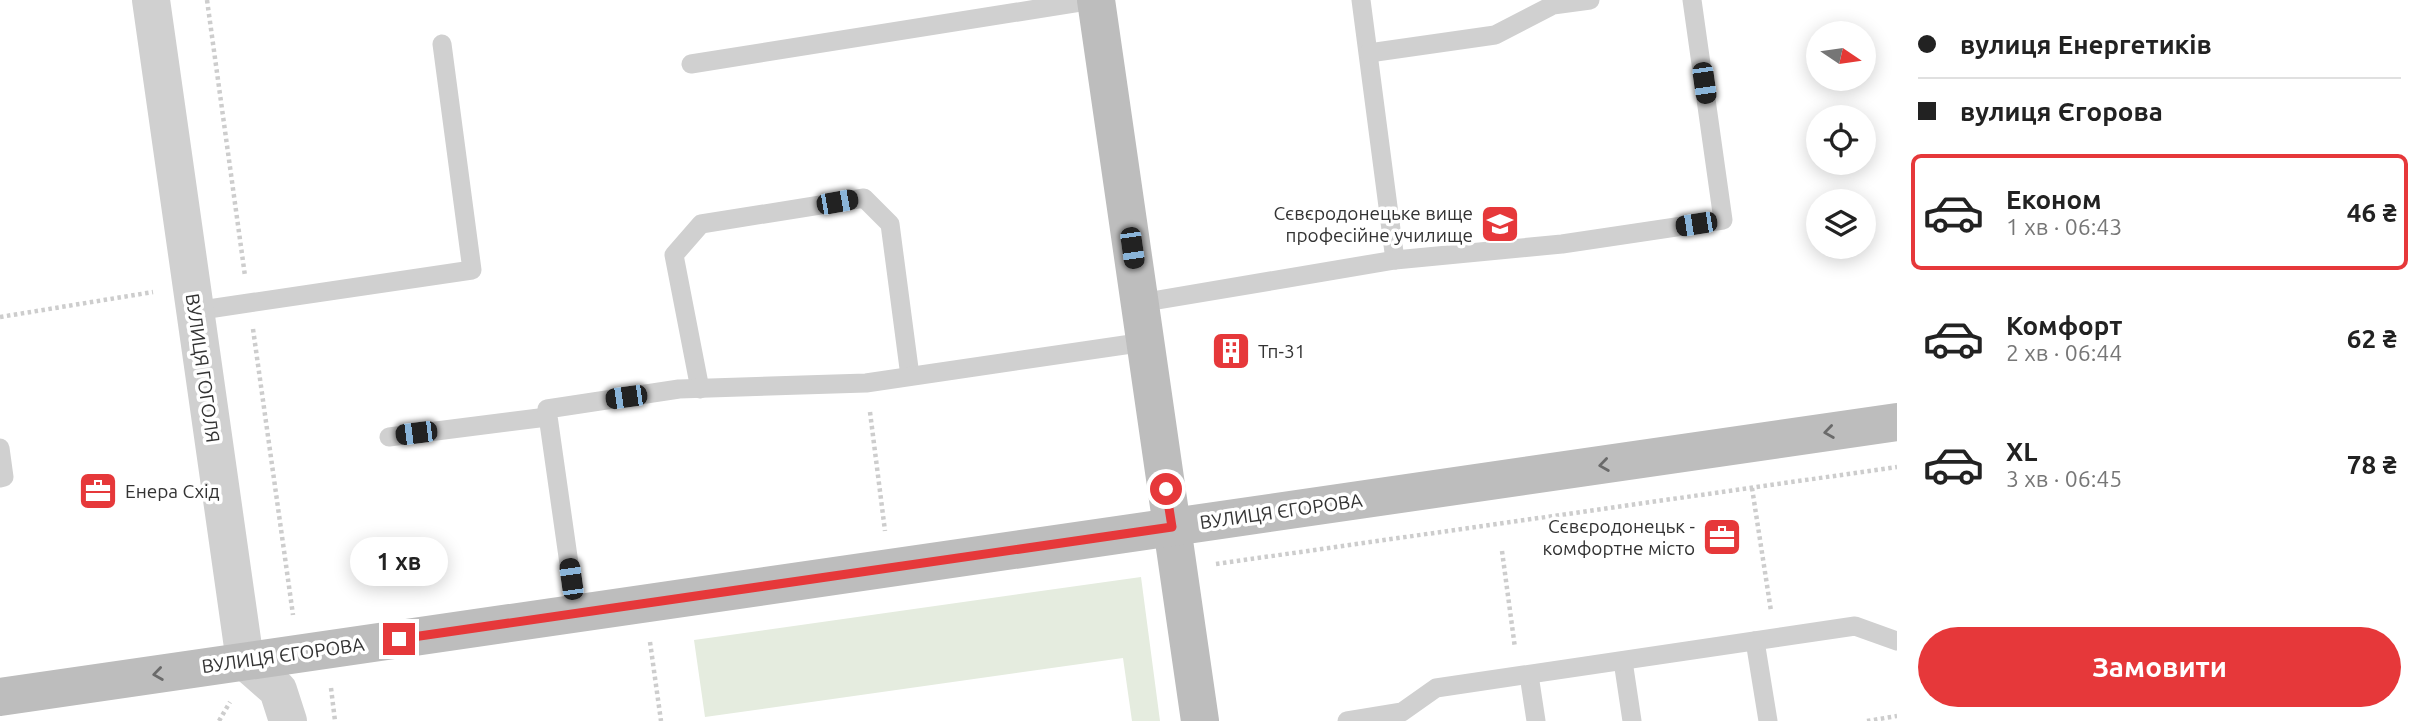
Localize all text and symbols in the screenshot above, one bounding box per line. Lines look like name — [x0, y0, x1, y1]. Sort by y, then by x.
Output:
north arrow — [1806, 21, 1876, 91]
map controls — [1806, 21, 1876, 259]
text: вулиця Енергетиків — [1960, 30, 2212, 59]
car — [1691, 61, 1718, 105]
text: вулиця Єгорова — [1960, 97, 2163, 126]
button: locate — [1806, 105, 1876, 175]
icon: car — [1922, 181, 1985, 244]
text: Економ — [2006, 185, 2102, 214]
car — [815, 188, 860, 216]
button: layers — [1806, 189, 1876, 259]
text: 46 ₴ — [2347, 198, 2397, 227]
place label: Сєвєродонецьке вище професійне училище — [1273, 202, 1473, 246]
school or university icon: Сєвєродонецьке вище професійне училище — [1479, 203, 1521, 245]
car — [1674, 210, 1719, 238]
text: 1 хв · 06:43 — [2006, 214, 2122, 239]
car — [1119, 226, 1146, 270]
street label: ВУЛИЦЯ ГОГОЛЯ — [182, 292, 224, 444]
icon: car — [1922, 307, 1985, 370]
text: Комфорт — [2006, 311, 2122, 340]
text: 62 ₴ — [2347, 324, 2397, 353]
building icon: Тп-31 — [1210, 330, 1252, 372]
place label: Тп-31 — [1258, 340, 1305, 362]
text: 2 хв · 06:44 — [2006, 340, 2122, 365]
car — [604, 384, 649, 410]
car — [394, 420, 439, 446]
one-way arrow — [1824, 424, 1835, 439]
icon: car — [1922, 433, 1985, 496]
text: XL — [2006, 437, 2037, 466]
text: 78 ₴ — [2347, 450, 2397, 479]
one-way arrow — [1598, 457, 1610, 472]
text: 3 хв · 06:45 — [2006, 466, 2122, 491]
office icon: Енера Схід — [77, 470, 119, 512]
route start — [1150, 473, 1182, 505]
place label: Енера Схід — [125, 480, 220, 502]
street label: ВУЛИЦЯ ЄГОРОВА — [1198, 489, 1364, 533]
place label: Сєвєродонецьк - комфортне місто — [1543, 515, 1695, 559]
office icon: Сєвєродонецьк - комфортне місто — [1701, 516, 1743, 558]
callout: 1 хв — [350, 538, 448, 586]
text: 1 хв — [377, 549, 421, 574]
car — [558, 557, 585, 601]
route end — [383, 623, 415, 655]
button: Замовити — [1918, 627, 2401, 707]
street label: ВУЛИЦЯ ЄГОРОВА — [200, 633, 366, 677]
one-way arrow — [153, 666, 164, 681]

